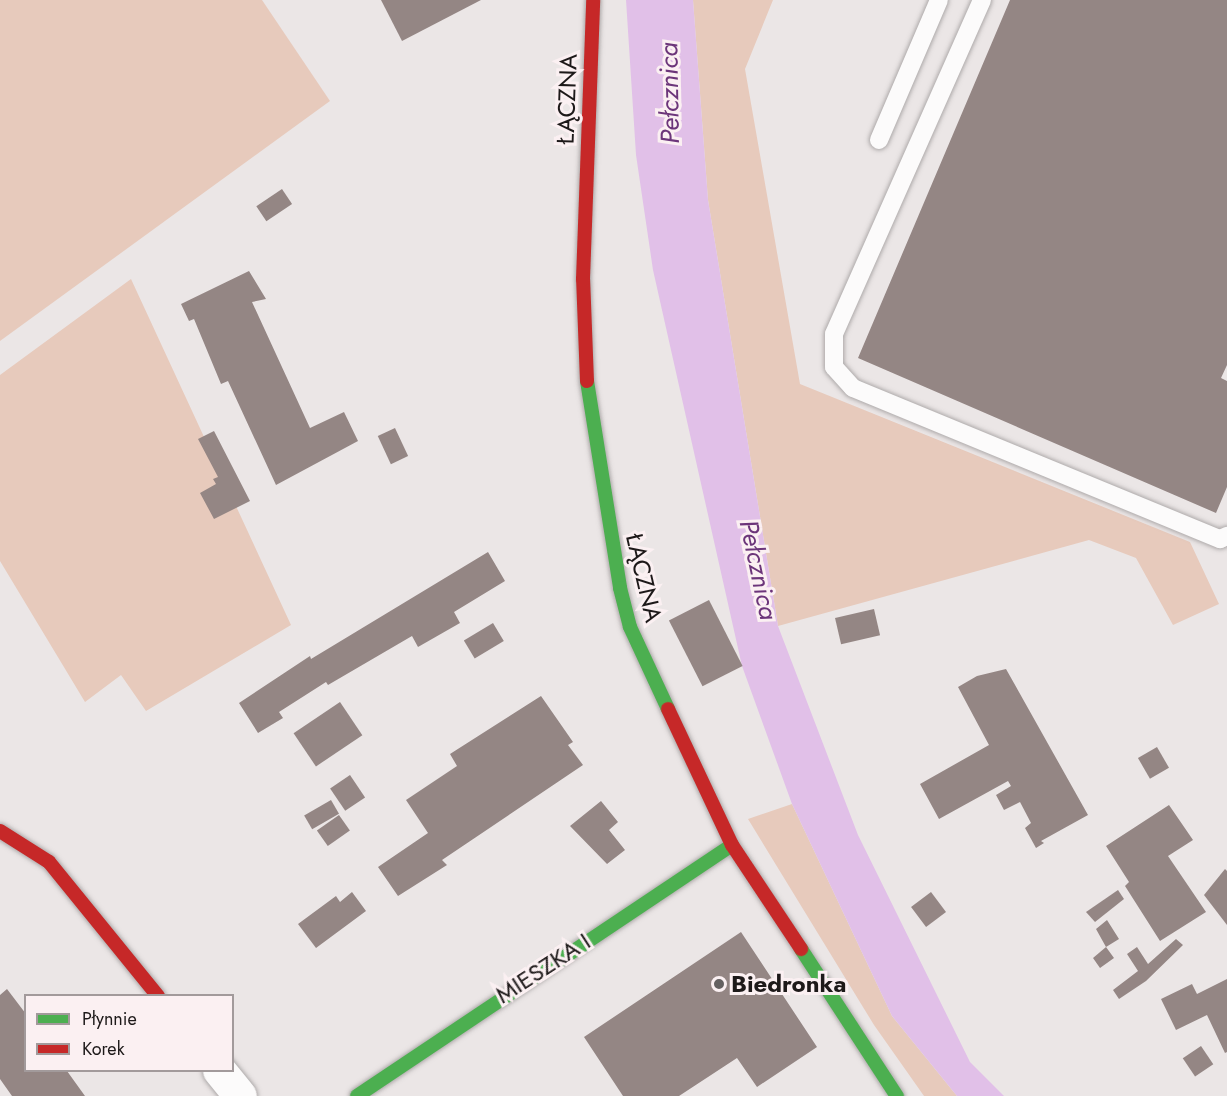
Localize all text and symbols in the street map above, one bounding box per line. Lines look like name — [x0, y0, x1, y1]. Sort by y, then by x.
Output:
water label: Pełcznica — [654, 42, 686, 144]
street label: ŁĄCZNA — [551, 53, 583, 145]
water label: Pełcznica — [732, 517, 784, 623]
street label: ŁĄCZNA — [620, 531, 668, 625]
street label: MIESZKA I — [490, 927, 596, 1009]
place label: Biedronka — [731, 970, 846, 998]
marker: Biedronka — [712, 977, 726, 991]
legend — [24, 994, 234, 1072]
text: Płynnie — [82, 1006, 137, 1032]
text: Korek — [82, 1036, 125, 1062]

